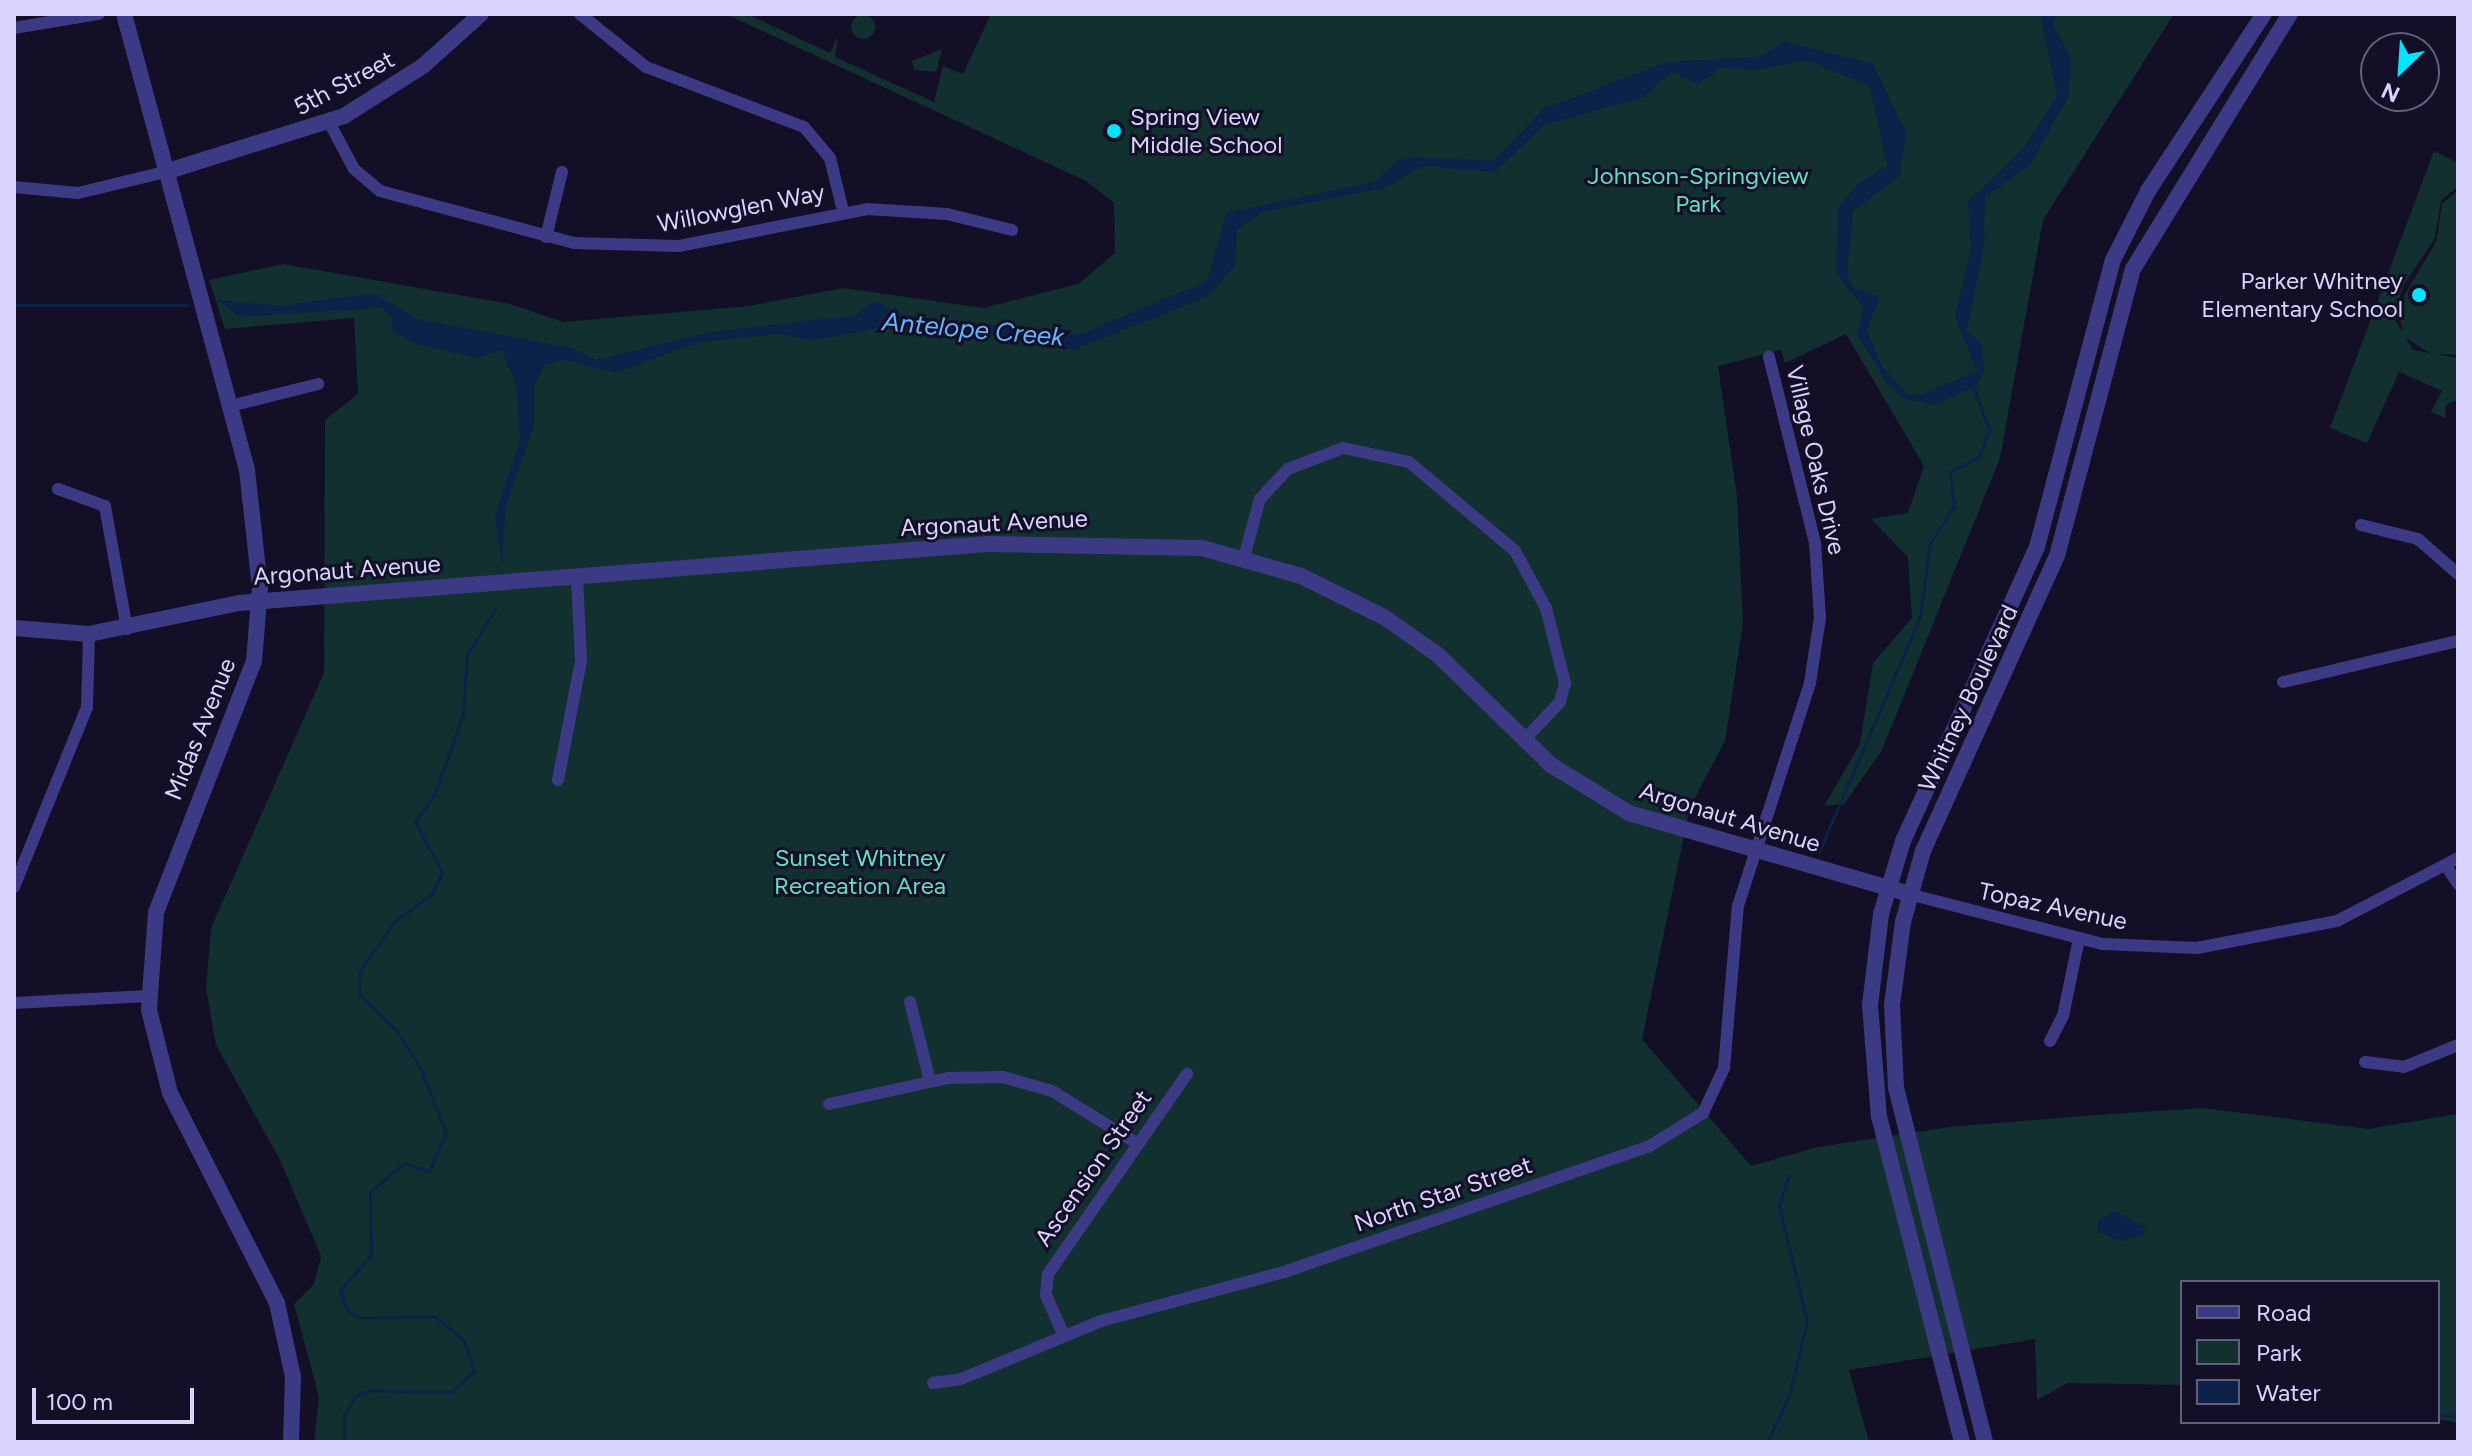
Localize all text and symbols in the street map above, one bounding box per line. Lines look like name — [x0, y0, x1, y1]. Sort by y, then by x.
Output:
north arrow — [2360, 32, 2440, 112]
street label: 5th Street — [289, 45, 399, 121]
text: N — [2377, 77, 2404, 108]
place label: Spring View Middle School — [1130, 103, 1283, 159]
marker: Spring View Middle School — [1105, 122, 1123, 140]
park label: Johnson-Springview Park — [1587, 162, 1809, 218]
street label: Willowglen Way — [655, 178, 827, 238]
place label: Parker Whitney Elementary School — [2201, 267, 2403, 323]
marker: Parker Whitney Elementary School — [2410, 286, 2428, 304]
water label: Antelope Creek — [881, 307, 1065, 353]
street label: Village Oaks Drive — [1780, 363, 1852, 557]
street label: Argonaut Avenue — [900, 504, 1088, 542]
street label: Argonaut Avenue — [252, 549, 442, 591]
street label: Whitney Boulevard — [1912, 600, 2024, 796]
street label: Midas Avenue — [158, 654, 242, 804]
street label: Argonaut Avenue — [1636, 776, 1824, 858]
park label: Sunset Whitney Recreation Area — [774, 844, 946, 900]
street label: Topaz Avenue — [1976, 876, 2130, 936]
street label: Ascension Street — [1028, 1084, 1158, 1252]
street label: North Star Street — [1350, 1150, 1536, 1238]
legend — [2180, 1280, 2440, 1424]
text: Road — [2256, 1298, 2311, 1327]
text: Park — [2256, 1338, 2302, 1367]
scale bar — [36, 1372, 198, 1422]
text: Water — [2256, 1378, 2321, 1407]
text: 100 m — [46, 1387, 113, 1416]

